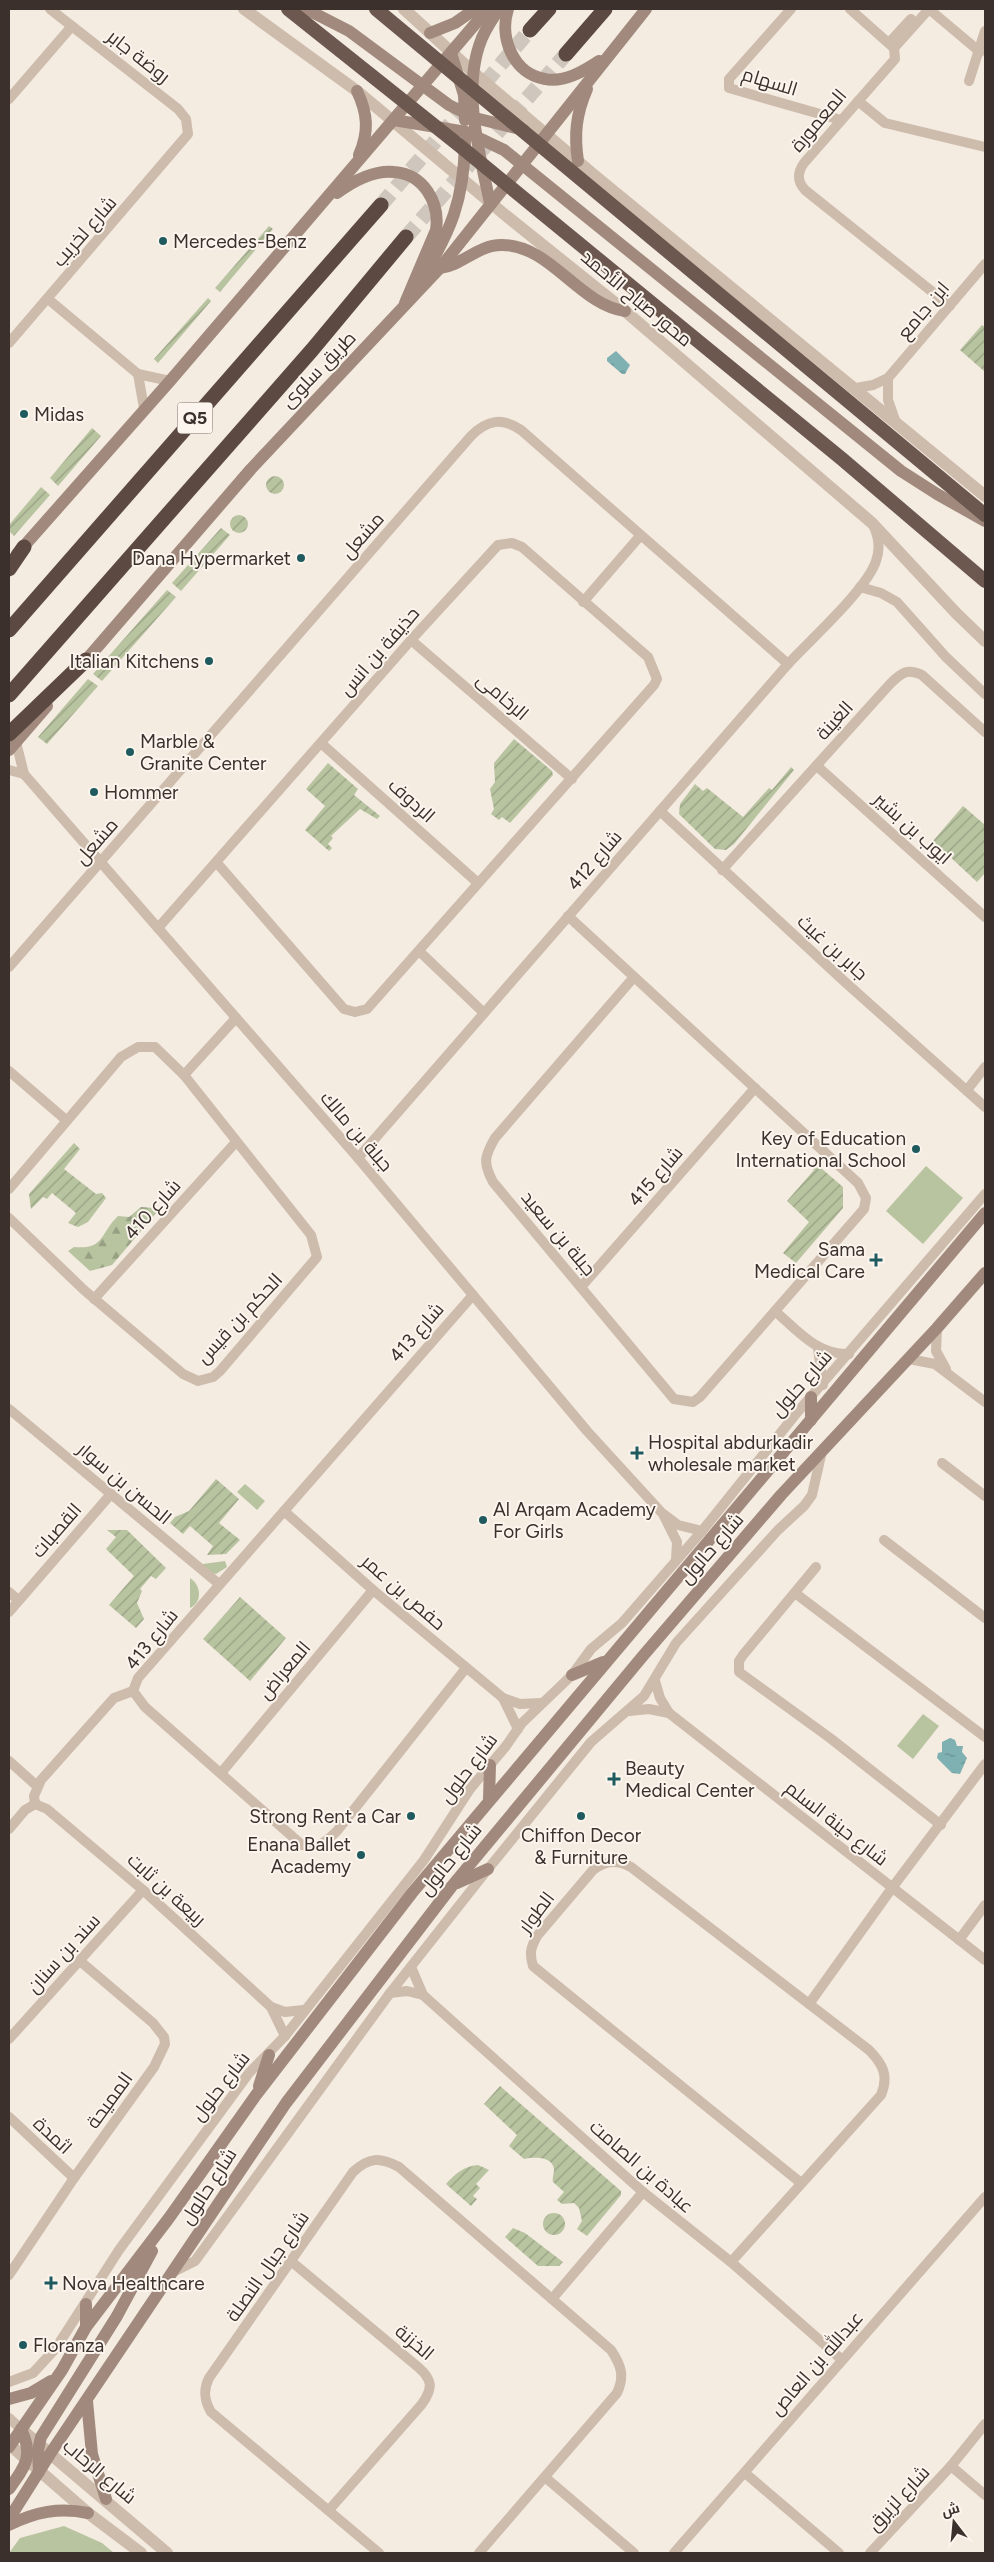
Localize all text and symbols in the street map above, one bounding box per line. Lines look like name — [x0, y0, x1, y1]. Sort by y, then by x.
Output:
street label: روضة جابر — [102, 24, 175, 88]
street label: السهام — [739, 62, 800, 103]
street label: المعمورة — [785, 84, 851, 156]
street label: شارع لخريب — [47, 191, 123, 273]
place label: Mercedes-Benz — [173, 230, 307, 253]
marker: Mercedes-Benz — [157, 235, 169, 247]
street label: محور صباح الأحمد — [575, 245, 697, 353]
street label: ابن جامع — [893, 277, 956, 345]
street label: طريق سلوى — [276, 326, 361, 413]
road number: Q5 — [178, 402, 212, 433]
place label: Midas — [34, 403, 84, 426]
marker: Midas — [18, 408, 30, 420]
street label: مشعل — [336, 507, 389, 563]
place label: Dana Hypermarket — [132, 547, 291, 570]
marker: Dana Hypermarket — [295, 552, 307, 564]
street label: حذيفة بن انس — [334, 602, 424, 701]
place label: Italian Kitchens — [70, 650, 199, 673]
marker: Italian Kitchens — [203, 655, 215, 667]
street label: الرخامى — [472, 668, 533, 725]
street label: الغينة — [811, 696, 858, 745]
place label: Marble & Granite Center — [140, 730, 267, 775]
marker: Marble & Granite Center — [124, 746, 136, 758]
street label: الردوف — [383, 773, 440, 827]
place label: Hommer — [104, 781, 179, 804]
marker: Hommer — [88, 786, 100, 798]
street label: ايوب بن بشير — [868, 787, 956, 869]
street label: مشعل — [70, 813, 123, 869]
street label: شارع 412 — [562, 826, 628, 896]
street label: جابر بن غيث — [793, 910, 873, 985]
street label: جبلة بن مالك — [315, 1086, 398, 1176]
place label: Key of Education International School — [735, 1127, 906, 1172]
street label: شارع 415 — [623, 1142, 689, 1212]
marker: Key of Education International School — [910, 1143, 922, 1155]
street label: شارع 410 — [119, 1174, 187, 1246]
street label: جبلة بن سعيد — [516, 1186, 601, 1281]
place label: Sama Medical Care — [754, 1238, 865, 1283]
marker: Sama Medical Care — [869, 1253, 883, 1267]
street label: الحكم بن قيس — [192, 1268, 289, 1370]
street label: شارع 413 — [384, 1298, 450, 1368]
street label: شارع حلول — [766, 1345, 838, 1423]
place label: Hospital abdurkadir wholesale market — [648, 1431, 814, 1476]
street label: الحسن بن سوار — [72, 1437, 176, 1529]
marker: Hospital abdurkadir wholesale market — [630, 1446, 644, 1460]
street label: القصبات — [26, 1498, 86, 1562]
place label: Al Arqam Academy For Girls — [493, 1498, 656, 1543]
street label: شارع حالول — [674, 1508, 750, 1590]
marker: Al Arqam Academy For Girls — [477, 1514, 489, 1526]
street label: حفص بن عمر — [356, 1549, 450, 1635]
street label: شارع 413 — [120, 1604, 184, 1676]
street label: المعراض — [253, 1637, 315, 1704]
street label: شارع حلول — [435, 1729, 504, 1809]
place label: Beauty Medical Center — [625, 1757, 755, 1802]
marker: Beauty Medical Center — [607, 1772, 621, 1786]
street label: شارع حينة السلم — [780, 1776, 893, 1872]
place label: Strong Rent a Car — [249, 1805, 402, 1828]
marker: Strong Rent a Car — [405, 1810, 417, 1822]
marker: Chiffon Decor & Furniture — [575, 1810, 587, 1822]
street label: شارع حالول — [414, 1818, 488, 1901]
place label: Chiffon Decor & Furniture — [521, 1824, 642, 1869]
place label: Enana Ballet Academy — [247, 1833, 351, 1878]
street label: ربيعة بن ثابت — [123, 1848, 211, 1931]
marker: Enana Ballet Academy — [355, 1849, 367, 1861]
street label: الطوار — [513, 1887, 559, 1938]
street label: سند بن سنان — [22, 1909, 105, 1998]
street label: شارع حلول — [186, 2047, 256, 2127]
street label: المميحة — [81, 2068, 138, 2133]
street label: اثمدة — [29, 2112, 77, 2159]
street label: عبادة بن الصامت — [585, 2115, 698, 2218]
street label: شارع حالول — [175, 2144, 243, 2230]
street label: شارع جبال النصلة — [221, 2207, 316, 2327]
place label: Nova Healthcare — [62, 2272, 205, 2295]
marker: Nova Healthcare — [44, 2276, 58, 2290]
street label: عبدالله بن العاص — [764, 2306, 868, 2420]
street label: الخزنة — [391, 2320, 439, 2365]
place label: Floranza — [33, 2334, 104, 2357]
marker: Floranza — [17, 2339, 29, 2351]
street label: شارع الرحاب — [57, 2434, 141, 2510]
street label: شارع لزيرق — [862, 2461, 936, 2537]
north arrow — [929, 2497, 979, 2547]
text: ش — [940, 2499, 962, 2521]

